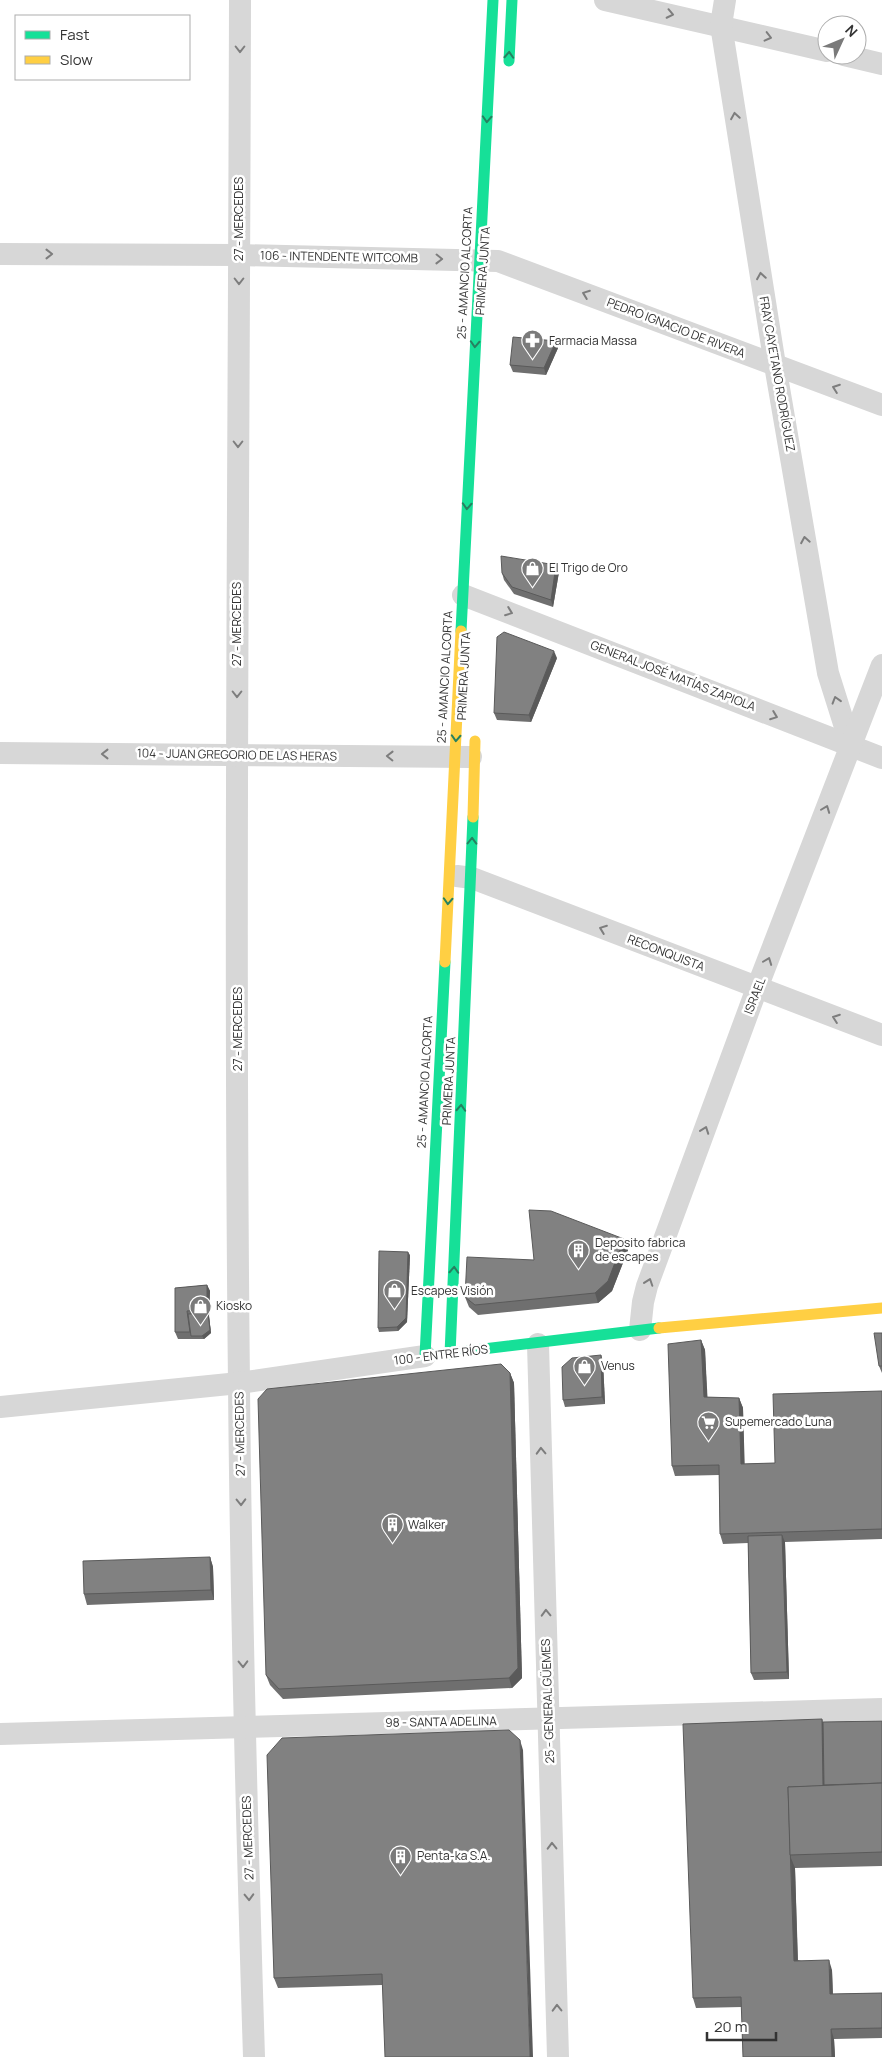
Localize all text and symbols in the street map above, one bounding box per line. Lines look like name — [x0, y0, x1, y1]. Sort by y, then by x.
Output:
one-way arrow — [666, 8, 675, 19]
legend — [15, 15, 190, 80]
north arrow — [817, 15, 867, 65]
text: N — [841, 20, 862, 41]
text: Fast — [60, 24, 89, 45]
one-way arrow — [763, 31, 772, 42]
one-way arrow — [235, 45, 245, 53]
text: Slow — [60, 49, 93, 70]
one-way arrow — [504, 51, 515, 59]
one-way arrow — [731, 112, 741, 120]
one-way arrow — [481, 115, 492, 123]
street label: 27 - MERCEDES — [230, 177, 247, 261]
street label: 25 - AMANCIO ALCORTA — [453, 206, 476, 340]
street label: PRIMERA JUNTA — [471, 226, 494, 316]
street label: 106 - INTENDENTE WITCOMB — [260, 247, 418, 266]
one-way arrow — [45, 249, 53, 259]
one-way arrow — [435, 254, 443, 265]
one-way arrow — [756, 272, 766, 281]
one-way arrow — [234, 278, 244, 285]
one-way arrow — [582, 290, 590, 300]
street label: PEDRO IGNACIO DE RIVERA — [605, 293, 748, 362]
street label: FRAY CAYETANO RODRÍGUEZ — [755, 295, 800, 453]
pharmacy icon: Farmacia Massa — [521, 329, 545, 360]
place label: Farmacia Massa — [549, 332, 637, 349]
one-way arrow — [470, 340, 481, 348]
one-way arrow — [832, 384, 841, 394]
one-way arrow — [233, 440, 243, 448]
one-way arrow — [462, 502, 473, 510]
one-way arrow — [801, 536, 811, 545]
shop icon: El Trigo de Oro — [521, 556, 545, 587]
place label: El Trigo de Oro — [549, 559, 628, 576]
street label: 27 - MERCEDES — [228, 582, 245, 666]
one-way arrow — [504, 606, 512, 616]
street label: 25 - AMANCIO ALCORTA — [433, 610, 456, 744]
street label: PRIMERA JUNTA — [453, 631, 474, 721]
street label: GENERAL JOSÉ MATÍAS ZAPIOLA — [588, 636, 759, 715]
one-way arrow — [232, 690, 242, 698]
one-way arrow — [832, 696, 842, 704]
one-way arrow — [769, 710, 778, 720]
one-way arrow — [451, 735, 462, 743]
street label: 104 - JUAN GREGORIO DE LAS HERAS — [137, 744, 337, 765]
one-way arrow — [101, 749, 109, 759]
one-way arrow — [386, 751, 394, 761]
one-way arrow — [820, 806, 830, 814]
one-way arrow — [467, 836, 478, 844]
one-way arrow — [443, 897, 454, 905]
one-way arrow — [599, 924, 608, 935]
street label: RECONQUISTA — [625, 930, 708, 975]
one-way arrow — [762, 957, 772, 966]
street label: ISRAEL — [740, 975, 769, 1017]
street label: 27 - MERCEDES — [229, 987, 246, 1071]
one-way arrow — [833, 1014, 841, 1024]
street label: 25 - AMANCIO ALCORTA — [413, 1015, 436, 1149]
street label: PRIMERA JUNTA — [438, 1036, 459, 1126]
one-way arrow — [456, 1104, 467, 1112]
one-way arrow — [699, 1126, 709, 1134]
place label: Deposito fabrica de escapes — [595, 1234, 685, 1265]
building icon: Deposito fabrica de escapes — [567, 1238, 591, 1269]
one-way arrow — [449, 1266, 459, 1274]
one-way arrow — [643, 1278, 653, 1287]
shop icon: Escapes Visión — [383, 1279, 407, 1310]
place label: Escapes Visión — [411, 1282, 493, 1299]
shop icon: Kiosko — [188, 1294, 212, 1325]
place label: Kiosko — [216, 1297, 252, 1314]
street label: 100 - ENTRE RÍOS — [393, 1340, 489, 1369]
shop icon: Venus — [573, 1354, 597, 1385]
place label: Venus — [601, 1357, 635, 1374]
street label: 27 - MERCEDES — [230, 1392, 249, 1476]
supermarket icon: Supemercado Luna — [697, 1410, 721, 1441]
place label: Supemercado Luna — [725, 1413, 832, 1430]
one-way arrow — [536, 1447, 547, 1455]
one-way arrow — [235, 1498, 246, 1506]
building icon: Walker — [380, 1513, 404, 1544]
place label: Walker — [408, 1516, 446, 1533]
one-way arrow — [541, 1609, 551, 1617]
street label: 25 - GENERAL GÜEMES — [537, 1638, 558, 1764]
one-way arrow — [238, 1661, 248, 1669]
street label: 98 - SANTA ADELINA — [385, 1712, 497, 1731]
street label: 27 - MERCEDES — [238, 1796, 257, 1881]
one-way arrow — [547, 1842, 558, 1850]
building icon: Penta-ka S.A. — [389, 1844, 413, 1875]
place label: Penta-ka S.A. — [417, 1847, 491, 1864]
one-way arrow — [244, 1893, 255, 1901]
one-way arrow — [551, 2004, 562, 2012]
scale bar — [707, 2010, 776, 2042]
text: 20 m — [714, 2016, 747, 2037]

